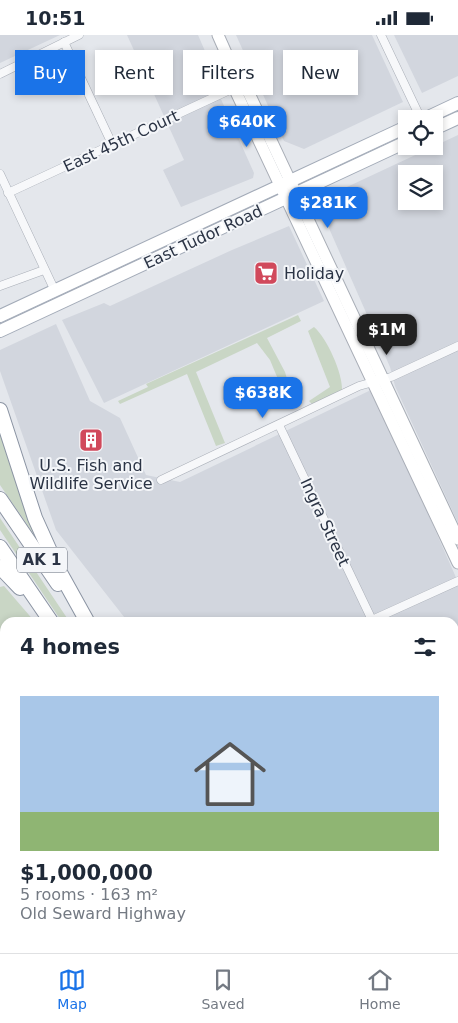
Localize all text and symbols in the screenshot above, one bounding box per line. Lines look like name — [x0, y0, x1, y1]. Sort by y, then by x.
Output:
text: 10:51 — [25, 7, 85, 29]
chip: Buy — [15, 50, 85, 95]
chip: Rent — [95, 50, 173, 95]
chip: Filters — [183, 50, 273, 95]
chip: New — [283, 50, 358, 95]
pin: $640K — [212, 105, 282, 148]
street label: East 45th Court — [60, 106, 182, 176]
map controls — [398, 110, 443, 210]
button: locate — [398, 110, 443, 155]
text: $640K — [219, 112, 275, 131]
button: layers — [398, 165, 443, 210]
pin: $281K — [293, 187, 363, 229]
text: $281K — [300, 193, 356, 212]
street label: East Tudor Road — [141, 201, 265, 273]
supermarket icon: Holiday — [253, 260, 279, 286]
place label: Holiday — [284, 264, 344, 283]
pin: $1M — [363, 313, 411, 356]
text: $1M — [368, 320, 406, 339]
pin: $638K — [228, 377, 298, 419]
text: $638K — [235, 383, 291, 402]
building icon: U.S. Fish and Wildlife Service — [78, 427, 104, 453]
place label: U.S. Fish and Wildlife Service — [29, 456, 153, 493]
street label: Ingra Street — [296, 475, 354, 569]
road number: AK 1 — [17, 547, 67, 573]
icon: filters — [411, 633, 439, 661]
text: 4 homes — [20, 635, 120, 659]
icon: home — [185, 729, 275, 819]
text: $1,000,000 — [20, 861, 153, 885]
text: 5 rooms · 163 m² — [20, 885, 158, 904]
text: Old Seward Highway — [20, 904, 186, 923]
tab: Map — [57, 966, 87, 1012]
tab: Saved — [201, 966, 245, 1012]
tab: Home — [359, 966, 401, 1012]

